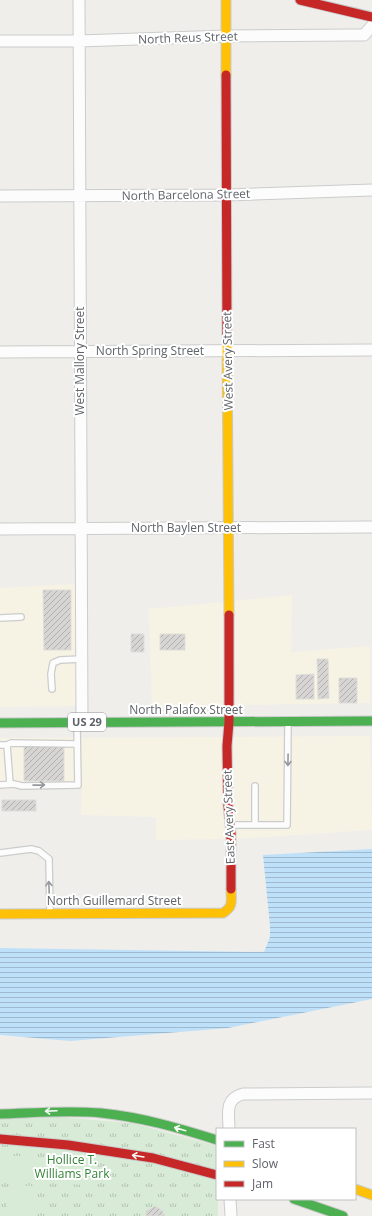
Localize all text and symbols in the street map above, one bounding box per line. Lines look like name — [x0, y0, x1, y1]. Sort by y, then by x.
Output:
street label: North Reus Street — [138, 27, 238, 48]
street label: North Barcelona Street — [122, 185, 250, 204]
street label: West Mallory Street — [71, 306, 88, 416]
street label: West Avery Street — [218, 311, 237, 411]
street label: North Spring Street — [96, 342, 204, 359]
street label: North Baylen Street — [131, 519, 241, 536]
street label: North Palafox Street — [129, 701, 243, 718]
road number: US 29 — [68, 713, 106, 731]
one-way arrow — [284, 753, 292, 766]
street label: East Avery Street — [218, 770, 239, 864]
one-way arrow — [32, 781, 45, 789]
one-way arrow — [46, 880, 53, 893]
street label: North Guillemard Street — [47, 892, 181, 909]
one-way arrow — [45, 1108, 58, 1115]
one-way arrow — [174, 1124, 187, 1132]
legend — [216, 1128, 356, 1200]
text: Fast — [252, 1135, 275, 1152]
park label: Hollice T. Williams Park — [35, 1151, 110, 1182]
one-way arrow — [132, 1152, 145, 1160]
text: Slow — [252, 1155, 279, 1172]
text: Jam — [251, 1175, 273, 1192]

